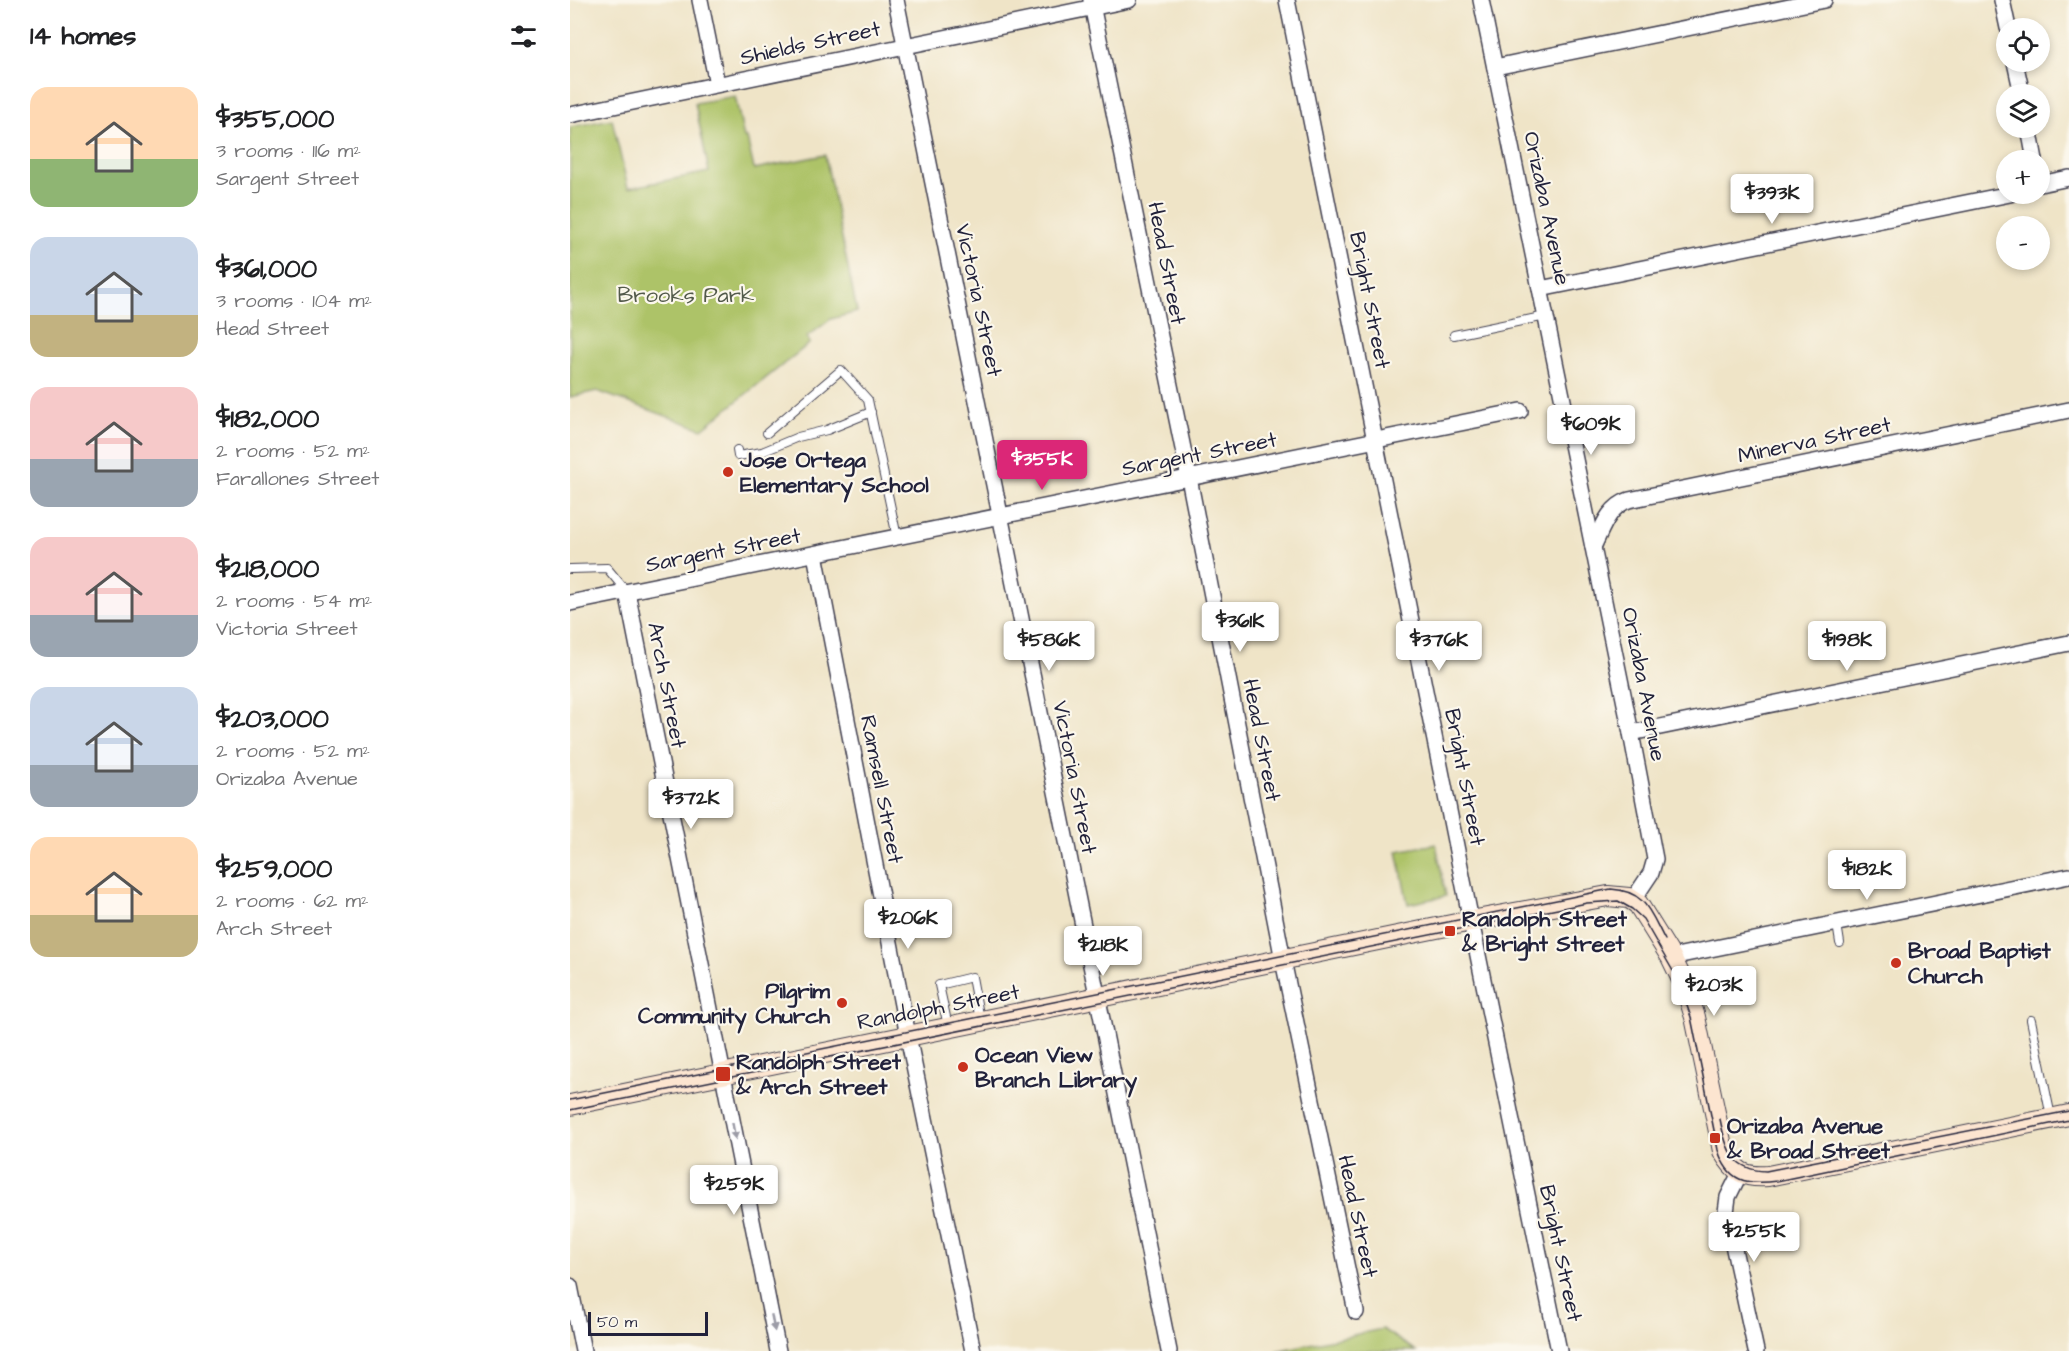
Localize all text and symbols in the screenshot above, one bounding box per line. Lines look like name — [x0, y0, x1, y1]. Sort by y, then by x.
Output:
street label: Shields Street — [737, 13, 883, 73]
text: 14 homes — [30, 18, 136, 54]
map controls — [1996, 18, 2050, 270]
button: locate — [1996, 18, 2050, 72]
icon: filters — [507, 20, 540, 53]
button: layers — [1996, 84, 2050, 138]
text: $355,000 — [216, 101, 334, 137]
icon: home — [78, 111, 150, 183]
street label: Orizaba Avenue — [1515, 129, 1578, 288]
text: 3 rooms · 116 m² — [216, 137, 361, 165]
button: + — [1996, 150, 2050, 204]
text: Sargent Street — [216, 165, 359, 193]
pin: $393K — [1730, 174, 1814, 225]
text: $393K — [1745, 179, 1799, 207]
street label: Head Street — [1139, 199, 1194, 327]
button: − — [1996, 216, 2050, 270]
street label: Victoria Street — [947, 221, 1010, 380]
street label: Bright Street — [1340, 229, 1398, 372]
text: $361,000 — [216, 251, 317, 287]
icon: home — [78, 261, 150, 333]
park label: Brooks Park — [618, 280, 755, 311]
text: 3 rooms · 104 m² — [216, 287, 372, 315]
text: Head Street — [216, 315, 329, 343]
text: $182,000 — [216, 401, 319, 437]
pin: $609K — [1549, 405, 1633, 456]
street label: Minerva Street — [1735, 409, 1894, 472]
text: $609K — [1561, 410, 1621, 438]
icon: home — [78, 411, 150, 483]
street label: Sargent Street — [1119, 424, 1280, 486]
text: 2 rooms · 52 m² — [216, 437, 370, 465]
pin: $355K — [1000, 440, 1084, 491]
place label: Jose Ortega Elementary School — [739, 445, 929, 503]
text: $355K — [1011, 445, 1073, 473]
text: Farallones Street — [216, 465, 379, 493]
marker: Jose Ortega Elementary School — [721, 465, 735, 479]
street label: Sargent Street — [643, 520, 804, 582]
text: $218,000 — [216, 551, 319, 587]
icon: home — [78, 561, 150, 633]
text: 2 rooms · 54 m² — [216, 587, 372, 615]
pin: $361K — [1198, 602, 1282, 653]
street label: Orizaba Avenue — [1613, 605, 1674, 764]
text: $361K — [1216, 607, 1264, 635]
text: Victoria Street — [216, 615, 358, 643]
street label: Arch Street — [639, 620, 694, 751]
pin: $586K — [1007, 621, 1091, 672]
pin: $376K — [1397, 621, 1481, 672]
pin: $198K — [1805, 621, 1889, 672]
text: $586K — [1018, 626, 1080, 654]
text: $376K — [1410, 626, 1468, 654]
text: $198K — [1822, 626, 1872, 654]
street label: Head Street — [1234, 676, 1289, 804]
street label: Victoria Street — [1044, 698, 1105, 857]
text: $203,000 — [216, 701, 329, 737]
street label: Bright Street — [1435, 706, 1493, 849]
icon: home — [78, 711, 150, 783]
street label: Ramsell Street — [852, 712, 911, 866]
text: 2 rooms · 52 m² — [216, 737, 370, 765]
text: Orizaba Avenue — [216, 765, 358, 793]
pin: $372K — [649, 779, 733, 830]
text: $372K — [662, 784, 720, 812]
pin: $182K — [1825, 850, 1909, 901]
text: $259,000 — [216, 851, 332, 887]
text: $182K — [1842, 855, 1892, 883]
icon: home — [78, 861, 150, 933]
text: 2 rooms · 62 m² — [216, 887, 368, 915]
pin: $206K — [866, 899, 950, 950]
text: $206K — [878, 904, 938, 932]
place label: Randolph Street & Bright Street — [1461, 904, 1628, 961]
text: Arch Street — [216, 915, 332, 943]
marker: Randolph Street & Bright Street — [1443, 924, 1457, 938]
pin: $218K — [1061, 926, 1145, 977]
text: $218K — [1078, 931, 1128, 959]
place label: Broad Baptist Church — [1908, 936, 2052, 992]
marker: Broad Baptist Church — [1889, 956, 1903, 970]
pin: $203K — [1672, 966, 1756, 1017]
text: $203K — [1685, 971, 1743, 999]
place label: Pilgrim Community Church — [638, 976, 831, 1034]
street label: Randolph Street — [854, 977, 1022, 1038]
marker: Pilgrim Community Church — [835, 996, 849, 1010]
place label: Ocean View Branch Library — [975, 1040, 1138, 1098]
place label: Randolph Street & Arch Street — [735, 1047, 902, 1103]
marker: Ocean View Branch Library — [956, 1060, 970, 1074]
marker: Randolph Street & Arch Street — [714, 1065, 732, 1083]
place label: Orizaba Avenue & Broad Street — [1726, 1111, 1891, 1167]
one-way arrow — [730, 1122, 739, 1141]
marker: Orizaba Avenue & Broad Street — [1708, 1131, 1722, 1145]
street label: Head Street — [1329, 1152, 1386, 1280]
pin: $259K — [692, 1165, 776, 1216]
text: $259K — [704, 1170, 764, 1198]
street label: Bright Street — [1530, 1182, 1590, 1325]
pin: $255K — [1712, 1212, 1796, 1263]
text: $255K — [1722, 1217, 1786, 1245]
scale bar — [588, 1309, 708, 1336]
text: 50 m — [597, 1311, 637, 1333]
one-way arrow — [768, 1313, 778, 1332]

